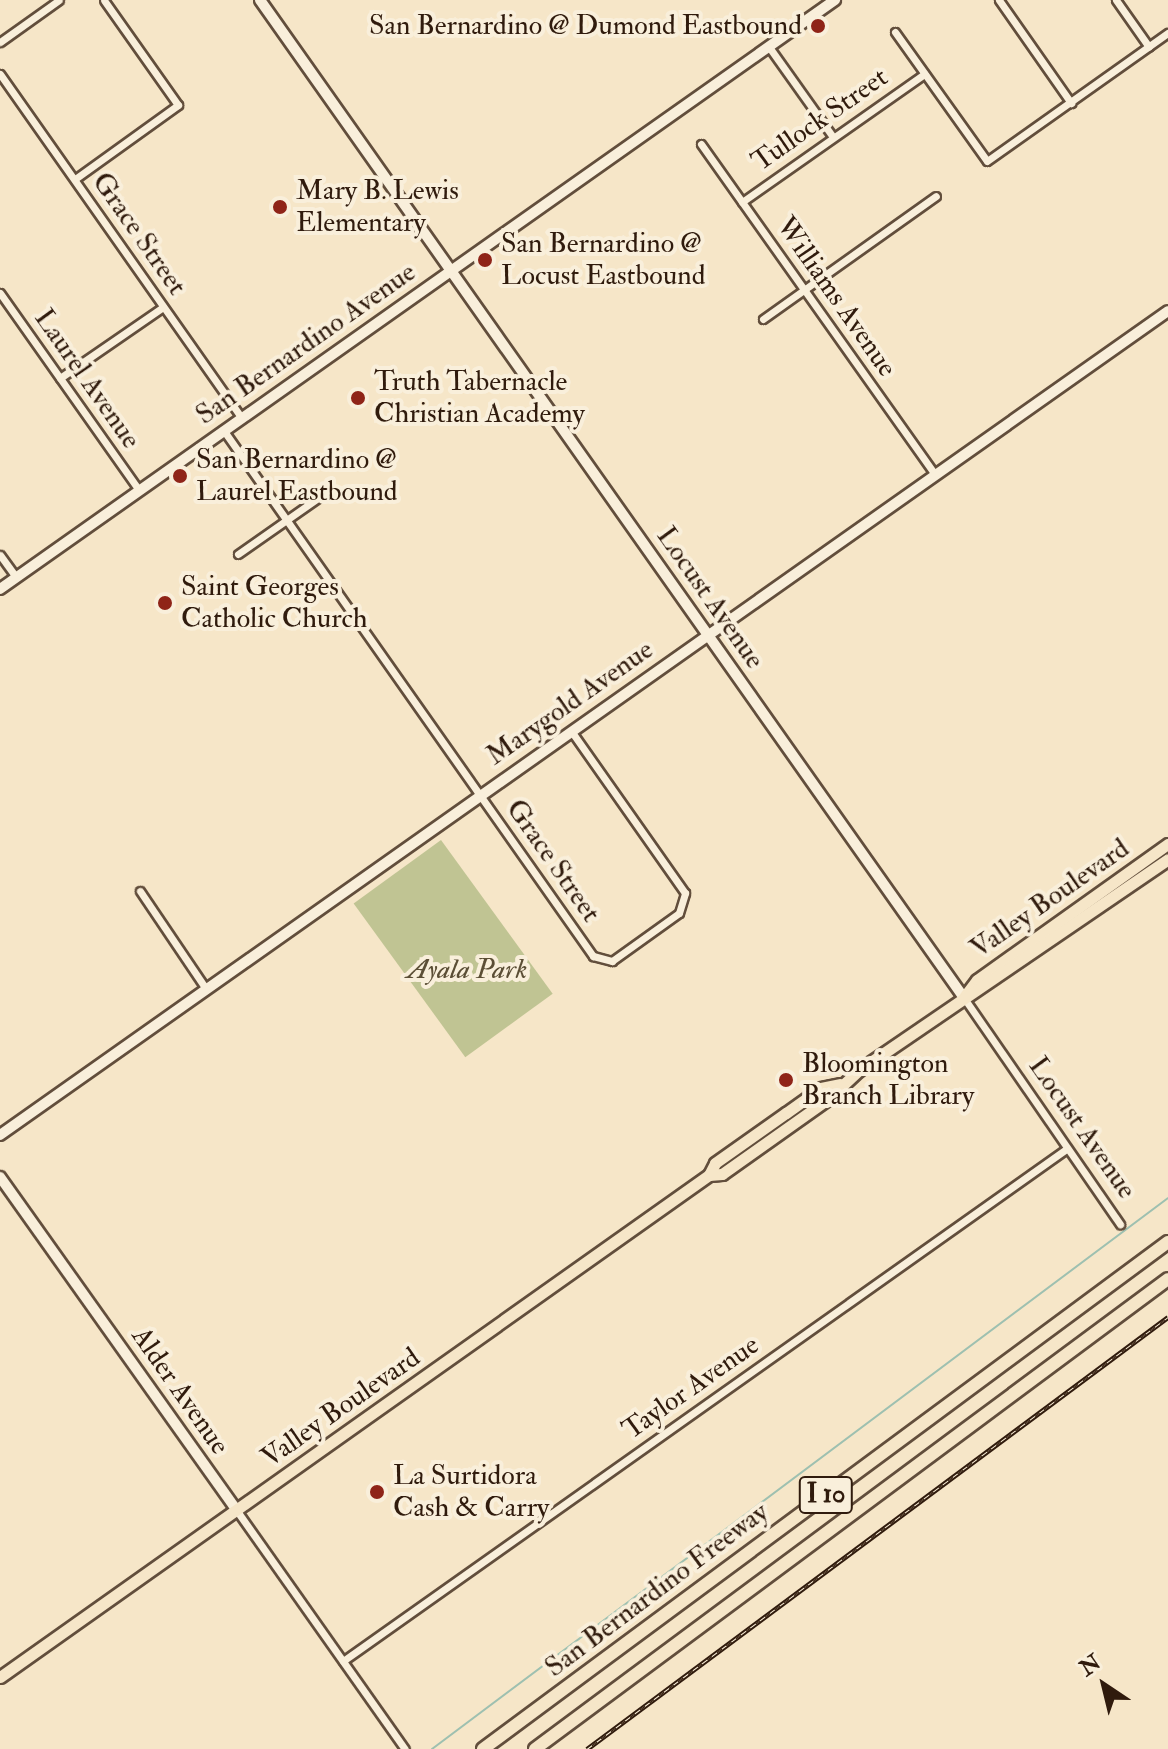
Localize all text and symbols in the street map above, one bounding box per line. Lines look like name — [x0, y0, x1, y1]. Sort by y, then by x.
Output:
place label: San Bernardino @ Dumond Eastbound — [369, 9, 802, 43]
marker: San Bernardino @ Dumond Eastbound — [809, 17, 827, 35]
street label: Tullock Street — [746, 61, 894, 179]
street label: Grace Street — [85, 166, 193, 302]
place label: Mary B. Lewis Elementary — [296, 174, 459, 240]
marker: Mary B. Lewis Elementary — [271, 198, 289, 216]
street label: Williams Avenue — [768, 211, 904, 383]
place label: San Bernardino @ Locust Eastbound — [501, 227, 705, 293]
marker: San Bernardino @ Locust Eastbound — [476, 251, 494, 269]
street label: San Bernardino Avenue — [190, 256, 422, 432]
street label: Laurel Avenue — [27, 303, 147, 455]
place label: Truth Tabernacle Christian Academy — [374, 365, 585, 431]
marker: Truth Tabernacle Christian Academy — [349, 389, 367, 407]
place label: San Bernardino @ Laurel Eastbound — [196, 443, 398, 509]
marker: San Bernardino @ Laurel Eastbound — [171, 467, 189, 485]
street label: Locust Avenue — [649, 521, 771, 675]
place label: Saint Georges Catholic Church — [181, 570, 367, 636]
marker: Saint Georges Catholic Church — [156, 594, 174, 612]
street label: Marygold Avenue — [480, 633, 660, 773]
street label: Grace Street — [499, 793, 607, 929]
street label: Valley Boulevard — [964, 832, 1136, 966]
park label: Ayala Park — [407, 953, 527, 987]
place label: Bloomington Branch Library — [802, 1047, 974, 1113]
street label: Locust Avenue — [1021, 1051, 1143, 1205]
marker: Bloomington Branch Library — [777, 1071, 795, 1089]
street label: Alder Avenue — [124, 1321, 236, 1461]
street label: Taylor Avenue — [616, 1329, 766, 1447]
street label: Valley Boulevard — [255, 1341, 427, 1475]
place label: La Surtidora Cash & Carry — [393, 1459, 549, 1525]
road number: I 10 — [798, 1473, 854, 1517]
marker: La Surtidora Cash & Carry — [368, 1483, 386, 1501]
street label: San Bernardino Freeway — [539, 1495, 775, 1685]
north arrow — [1064, 1645, 1144, 1725]
text: N — [1074, 1648, 1106, 1682]

